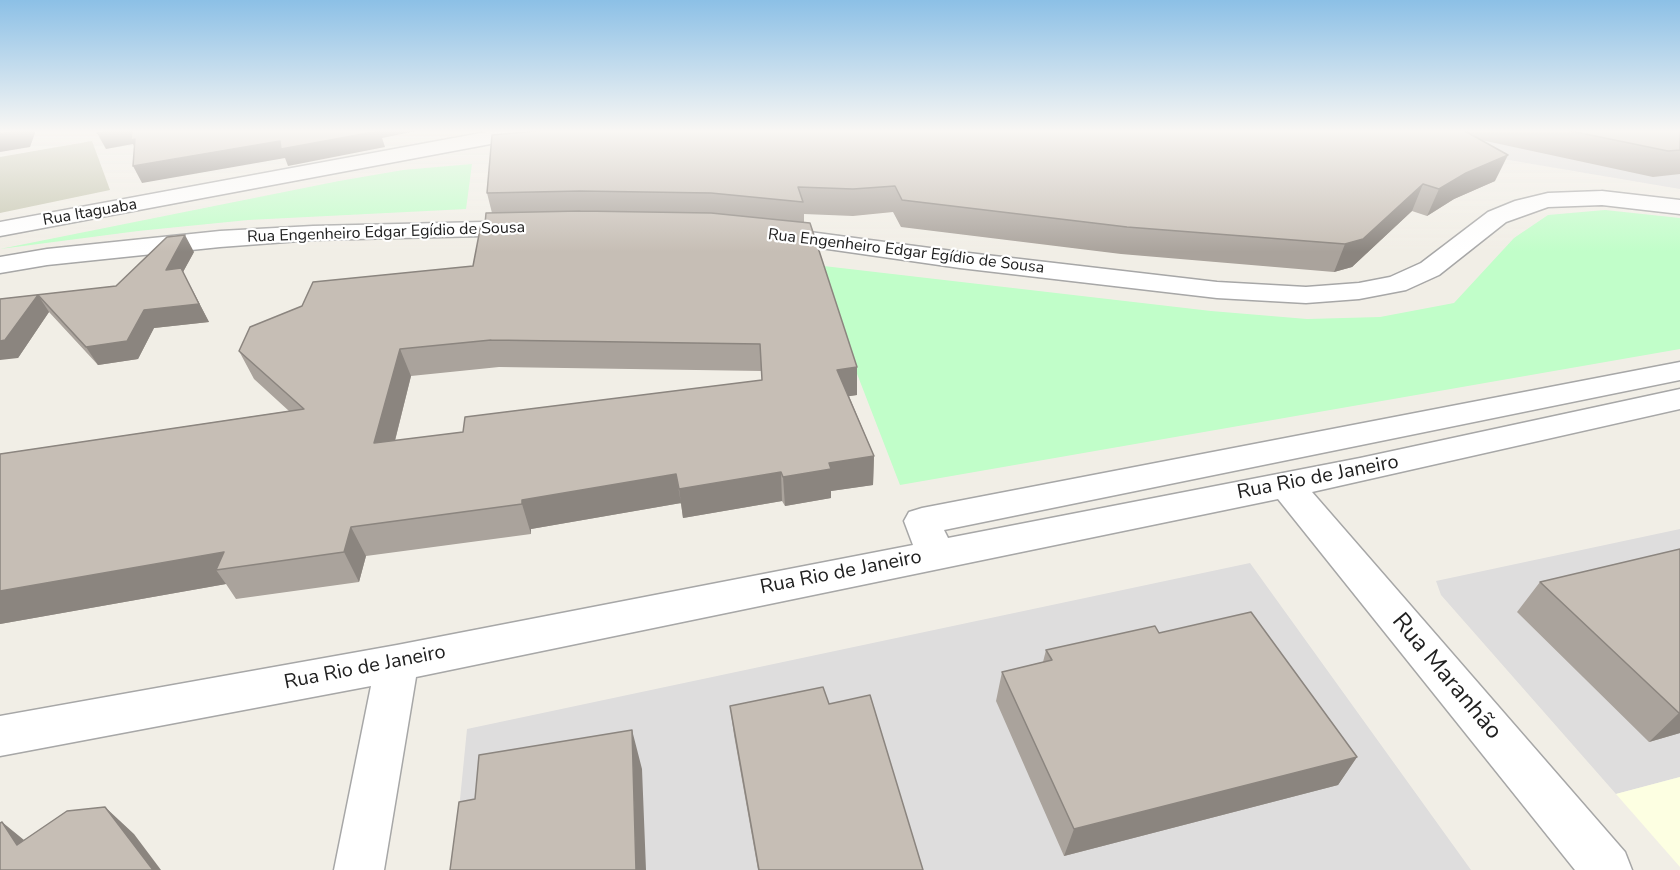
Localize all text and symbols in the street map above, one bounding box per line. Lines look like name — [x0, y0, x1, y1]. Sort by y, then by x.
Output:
street label: Rua Itaguaba — [42, 195, 138, 231]
street label: Rua Engenheiro Edgar Egídio de Sousa — [247, 219, 525, 247]
street label: Rua Engenheiro Edgar Egídio de Sousa — [767, 226, 1045, 278]
street label: Rua Rio de Janeiro — [1235, 451, 1401, 505]
street label: Rua Rio de Janeiro — [758, 546, 924, 600]
street label: Rua Maranhão — [1385, 608, 1507, 746]
street label: Rua Rio de Janeiro — [282, 641, 448, 695]

